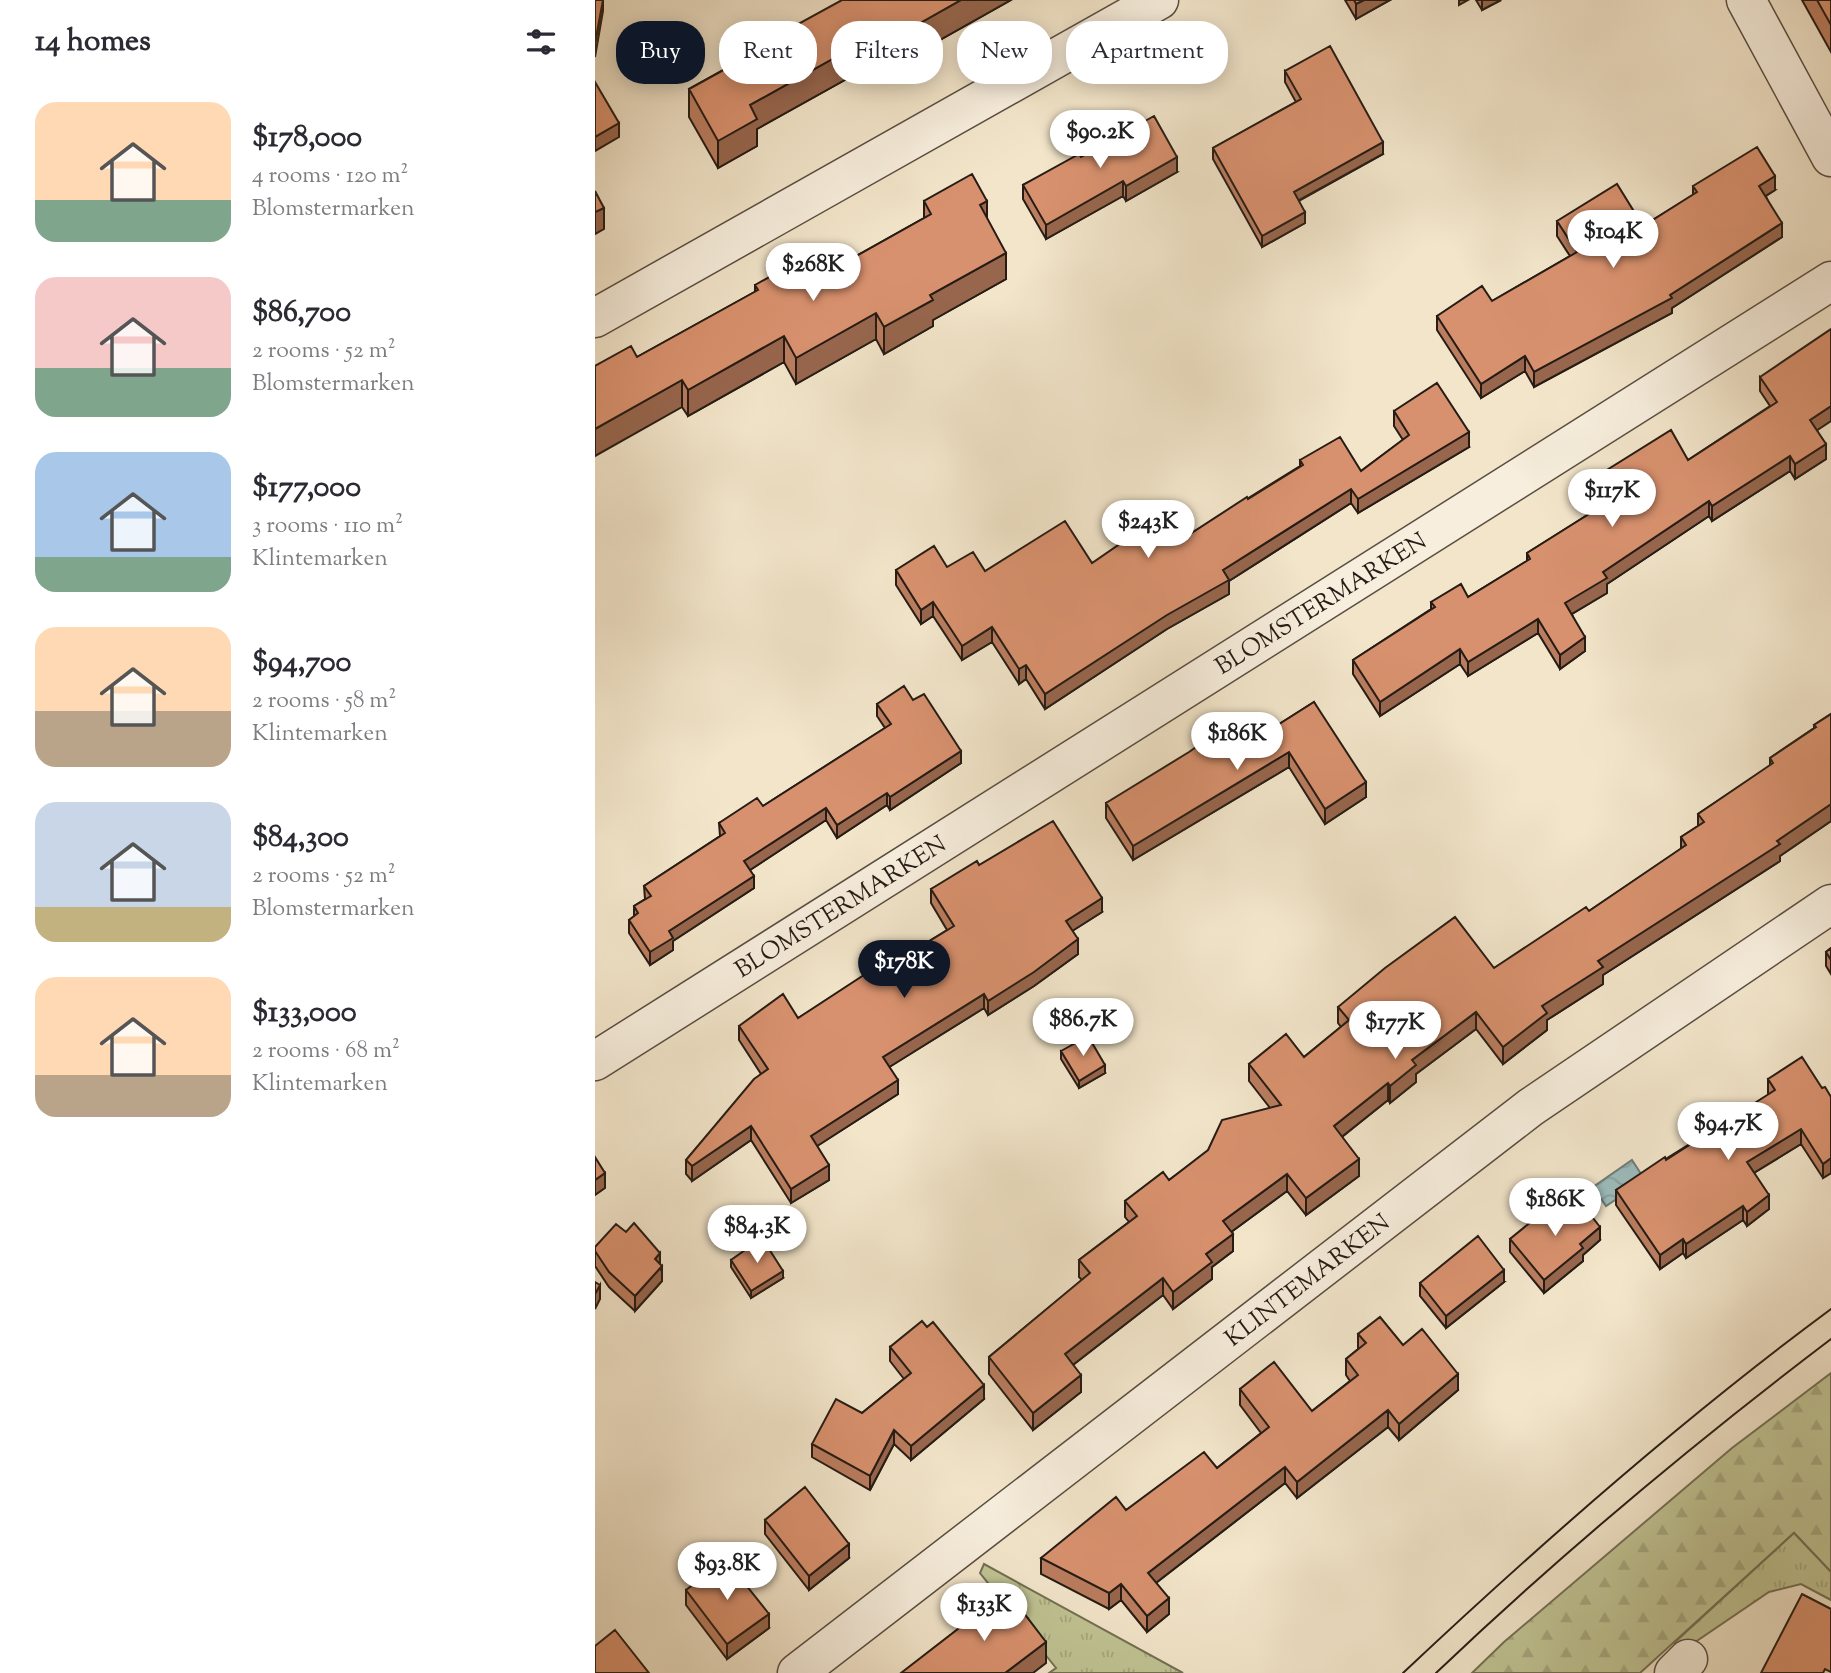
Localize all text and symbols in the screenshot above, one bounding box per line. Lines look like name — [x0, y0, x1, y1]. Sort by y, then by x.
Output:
text: 14 homes — [35, 21, 151, 64]
chip: Buy — [616, 21, 705, 84]
chip: Rent — [719, 21, 817, 84]
chip: Filters — [831, 21, 943, 84]
chip: New — [957, 21, 1052, 84]
chip: Apartment — [1066, 21, 1228, 84]
icon: filters — [522, 23, 560, 61]
pin: $90.2K — [1043, 110, 1157, 170]
text: $90.2K — [1066, 116, 1134, 149]
text: $178,000 — [252, 117, 362, 160]
icon: home — [91, 130, 175, 214]
text: 4 rooms · 120 m² — [252, 160, 408, 193]
text: Blomstermarken — [252, 193, 415, 226]
pin: $104K — [1564, 210, 1662, 270]
text: $104K — [1583, 216, 1643, 249]
pin: $268K — [764, 244, 862, 303]
text: $268K — [782, 249, 844, 282]
text: $86,700 — [252, 292, 351, 335]
icon: home — [91, 305, 175, 389]
text: 2 rooms · 52 m² — [252, 335, 395, 368]
text: Blomstermarken — [252, 368, 415, 401]
text: $177,000 — [252, 467, 361, 510]
pin: $117K — [1563, 470, 1661, 529]
text: $117K — [1584, 475, 1640, 508]
icon: home — [91, 480, 175, 564]
pin: $243K — [1099, 500, 1197, 560]
text: $243K — [1118, 506, 1178, 539]
text: 3 rooms · 110 m² — [252, 510, 403, 543]
street label: BLOMSTERMARKEN — [1209, 525, 1434, 684]
text: Klintemarken — [252, 543, 388, 576]
text: $94,700 — [252, 642, 351, 685]
icon: home — [91, 655, 175, 739]
text: 2 rooms · 58 m² — [252, 685, 396, 718]
pin: $186K — [1188, 712, 1286, 772]
text: Klintemarken — [252, 718, 388, 751]
text: $186K — [1207, 718, 1267, 751]
text: $84,300 — [252, 817, 349, 860]
street label: BLOMSTERMARKEN — [729, 828, 954, 987]
icon: home — [91, 830, 175, 914]
text: 2 rooms · 52 m² — [252, 860, 395, 893]
text: Blomstermarken — [252, 893, 415, 926]
pin: $178K — [855, 940, 953, 1000]
text: $178K — [874, 946, 934, 979]
text: $133,000 — [252, 992, 357, 1035]
pin: $86.7K — [1026, 998, 1140, 1058]
pin: $177K — [1346, 1002, 1444, 1061]
text: $86.7K — [1049, 1004, 1117, 1037]
icon: home — [91, 1005, 175, 1089]
text: $177K — [1365, 1007, 1425, 1040]
text: 2 rooms · 68 m² — [252, 1035, 400, 1068]
text: Klintemarken — [252, 1068, 388, 1101]
pin: $94.7K — [1671, 1102, 1785, 1162]
text: $94.7K — [1694, 1108, 1763, 1141]
pin: $186K — [1506, 1178, 1604, 1238]
text: $186K — [1525, 1184, 1585, 1217]
pin: $84.3K — [700, 1206, 814, 1265]
street label: KLINTEMARKEN — [1219, 1207, 1398, 1356]
text: $84.3K — [724, 1211, 790, 1244]
pin: $93.8K — [670, 1542, 784, 1602]
text: $93.8K — [694, 1548, 760, 1581]
pin: $133K — [935, 1584, 1033, 1643]
text: $133K — [956, 1589, 1012, 1622]

